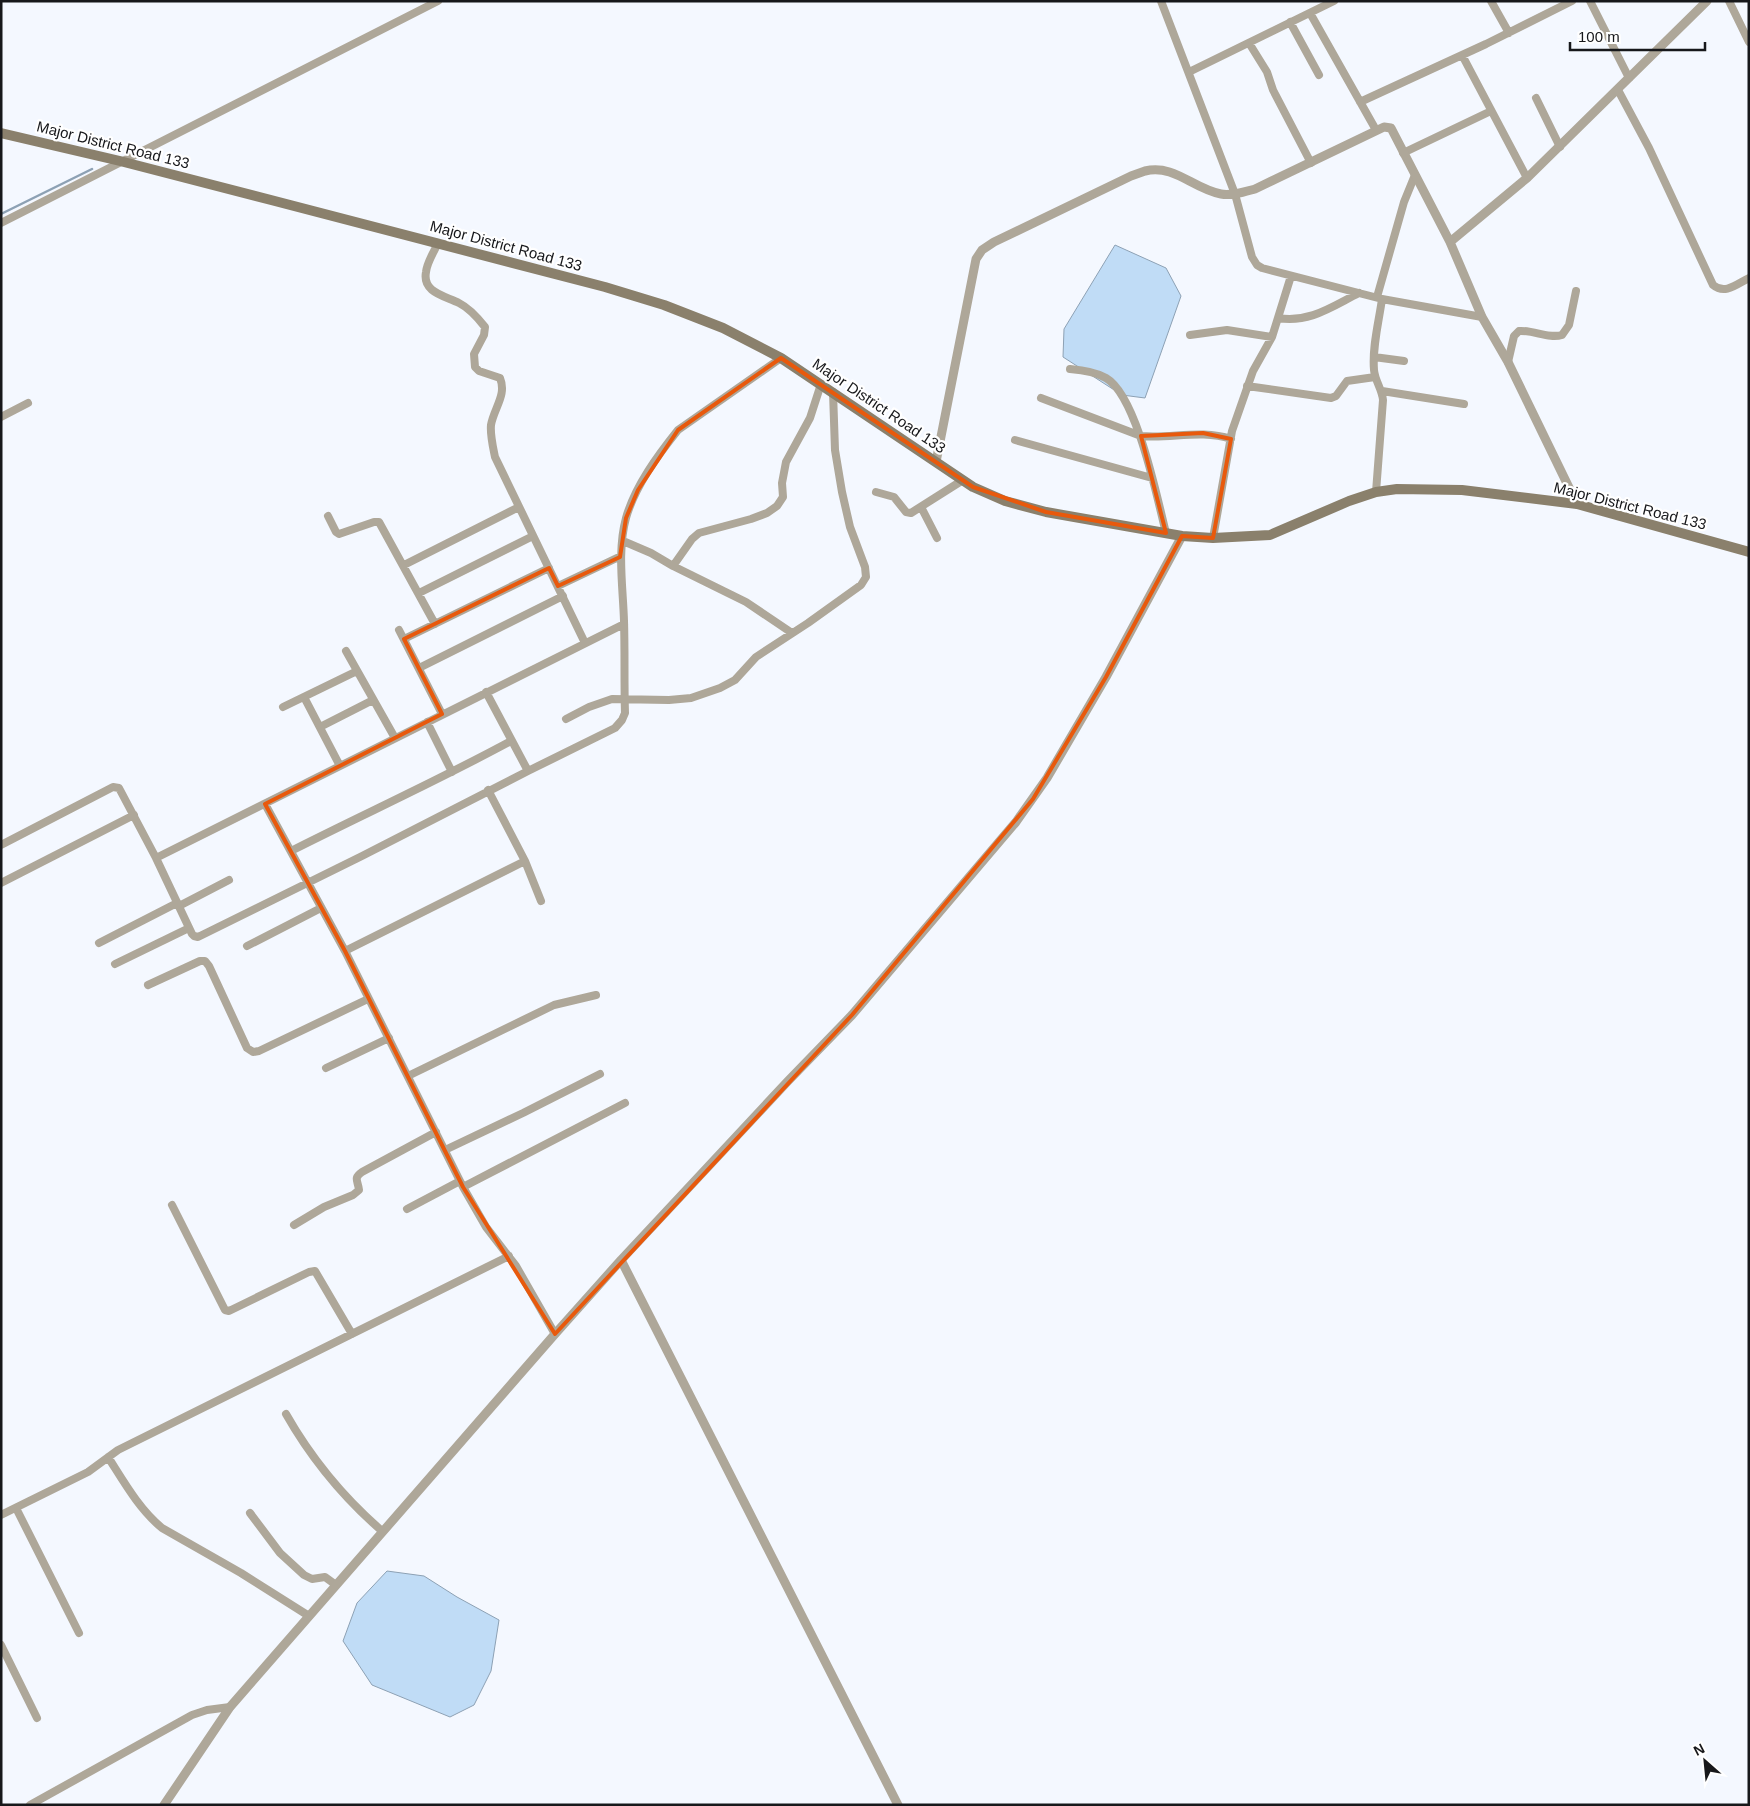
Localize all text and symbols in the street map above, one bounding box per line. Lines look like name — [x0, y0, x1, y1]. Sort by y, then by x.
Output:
scale bar — [1570, 20, 1705, 52]
text: 100 m — [1578, 28, 1620, 45]
street label: Major District Road 133 — [35, 117, 191, 172]
street label: Major District Road 133 — [428, 217, 584, 274]
street label: Major District Road 133 — [810, 355, 949, 456]
street label: Major District Road 133 — [1552, 478, 1708, 533]
north arrow — [1680, 1736, 1730, 1786]
text: N — [1691, 1740, 1707, 1759]

